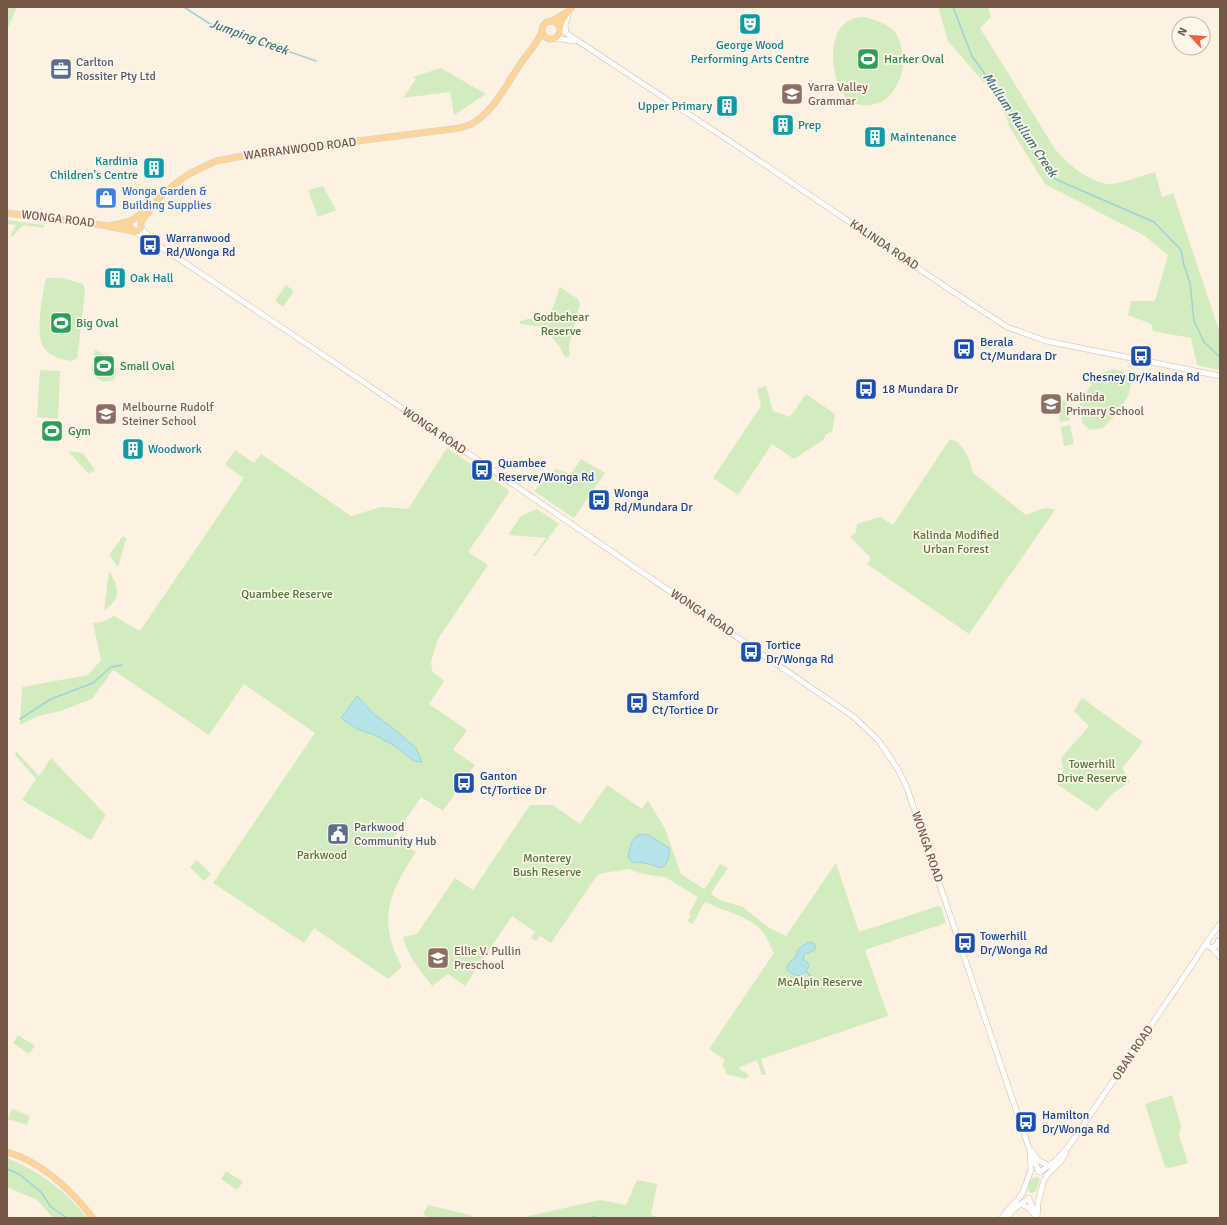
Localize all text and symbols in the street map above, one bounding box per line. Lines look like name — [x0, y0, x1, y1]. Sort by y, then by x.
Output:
theatre icon: George Wood Performing Arts Centre — [737, 11, 763, 37]
water label: Jumping Creek — [208, 15, 292, 59]
north arrow — [1171, 16, 1211, 56]
text: N — [1175, 26, 1190, 38]
place label: George Wood Performing Arts Centre — [691, 38, 809, 67]
sports icon: Harker Oval — [855, 46, 881, 72]
place label: Harker Oval — [884, 52, 945, 67]
place label: Carlton Rossiter Pty Ltd — [76, 55, 156, 84]
office icon: Carlton Rossiter Pty Ltd — [48, 56, 74, 82]
water label: Mullum Mullum Creek — [979, 70, 1062, 181]
place label: Yarra Valley Grammar — [808, 80, 868, 109]
school or university icon: Yarra Valley Grammar — [779, 81, 805, 107]
building icon: Upper Primary — [714, 93, 740, 119]
place label: Upper Primary — [638, 99, 712, 114]
building icon: Prep — [770, 112, 796, 138]
place label: Prep — [798, 118, 821, 133]
building icon: Maintenance — [862, 124, 888, 150]
place label: Maintenance — [890, 130, 956, 145]
street label: WARRANWOOD ROAD — [243, 135, 357, 163]
place label: Kardinia Children's Centre — [50, 154, 138, 183]
building icon: Kardinia Children's Centre — [141, 155, 167, 181]
place label: Wonga Garden & Building Supplies — [122, 184, 212, 213]
shop icon: Wonga Garden & Building Supplies — [93, 185, 119, 211]
street label: WONGA ROAD — [20, 207, 96, 231]
street label: KALINDA ROAD — [847, 216, 921, 274]
place label: Warranwood Rd/Wonga Rd — [166, 231, 235, 260]
bus stop icon: Warranwood Rd/Wonga Rd — [137, 232, 163, 258]
building icon: Oak Hall — [102, 265, 128, 291]
place label: Oak Hall — [130, 271, 174, 286]
sports icon: Big Oval — [48, 310, 74, 336]
park label: Godbehear Reserve — [533, 310, 589, 339]
place label: Big Oval — [76, 316, 119, 331]
place label: Berala Ct/Mundara Dr — [980, 335, 1057, 364]
bus stop icon: Berala Ct/Mundara Dr — [951, 336, 977, 362]
bus stop icon: Chesney Dr/Kalinda Rd — [1128, 343, 1154, 369]
sports icon: Small Oval — [91, 353, 117, 379]
place label: Small Oval — [120, 359, 175, 374]
place label: Chesney Dr/Kalinda Rd — [1082, 370, 1200, 385]
bus stop icon: 18 Mundara Dr — [853, 376, 879, 402]
place label: 18 Mundara Dr — [882, 382, 959, 397]
place label: Kalinda Primary School — [1066, 390, 1144, 419]
school or university icon: Kalinda Primary School — [1038, 391, 1064, 417]
place label: Melbourne Rudolf Steiner School — [122, 400, 215, 429]
school or university icon: Melbourne Rudolf Steiner School — [93, 401, 119, 427]
street label: WONGA ROAD — [399, 404, 469, 458]
sports icon: Gym — [39, 418, 65, 444]
place label: Gym — [68, 424, 91, 439]
building icon: Woodwork — [120, 436, 146, 462]
place label: Woodwork — [148, 442, 202, 457]
place label: Quambee Reserve/Wonga Rd — [498, 456, 594, 485]
bus stop icon: Quambee Reserve/Wonga Rd — [469, 457, 495, 483]
place label: Wonga Rd/Mundara Dr — [614, 486, 693, 515]
bus stop icon: Wonga Rd/Mundara Dr — [586, 487, 612, 513]
park label: Kalinda Modified Urban Forest — [913, 528, 999, 557]
street label: WONGA ROAD — [667, 586, 737, 640]
park label: Quambee Reserve — [241, 587, 333, 602]
place label: Tortice Dr/Wonga Rd — [766, 638, 834, 667]
bus stop icon: Tortice Dr/Wonga Rd — [738, 639, 764, 665]
place label: Stamford Ct/Tortice Dr — [652, 689, 719, 718]
bus stop icon: Stamford Ct/Tortice Dr — [624, 690, 650, 716]
park label: Towerhill Drive Reserve — [1057, 757, 1127, 786]
place label: Ganton Ct/Tortice Dr — [480, 769, 547, 798]
bus stop icon: Ganton Ct/Tortice Dr — [451, 770, 477, 796]
street label: WONGA ROAD — [908, 810, 946, 885]
place label: Parkwood Community Hub — [354, 820, 436, 849]
public building icon: Parkwood Community Hub — [325, 821, 351, 847]
park label: Parkwood — [297, 848, 347, 863]
park label: Monterey Bush Reserve — [513, 851, 581, 880]
place label: Towerhill Dr/Wonga Rd — [980, 929, 1048, 958]
bus stop icon: Towerhill Dr/Wonga Rd — [952, 930, 978, 956]
place label: Ellie V. Pullin Preschool — [454, 944, 521, 973]
school or university icon: Ellie V. Pullin Preschool — [425, 945, 451, 971]
park label: McAlpin Reserve — [777, 975, 863, 990]
street label: OBAN ROAD — [1109, 1022, 1157, 1083]
place label: Hamilton Dr/Wonga Rd — [1042, 1108, 1110, 1137]
bus stop icon: Hamilton Dr/Wonga Rd — [1013, 1109, 1039, 1135]

